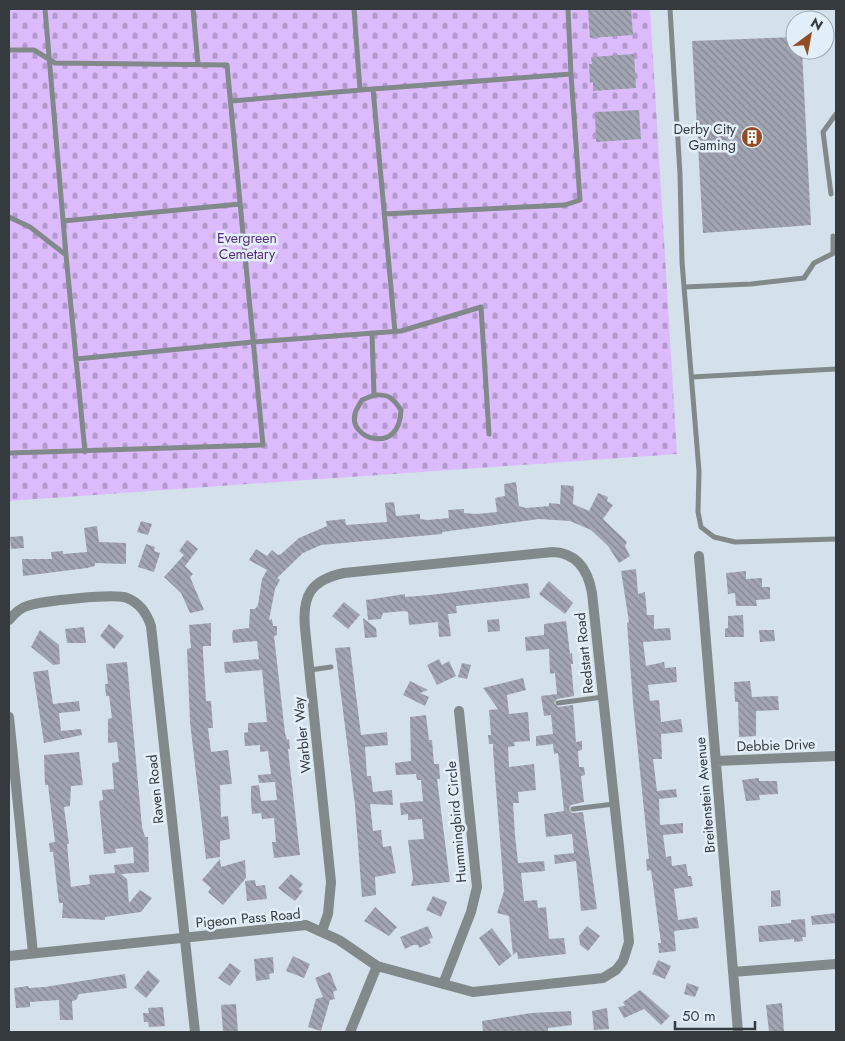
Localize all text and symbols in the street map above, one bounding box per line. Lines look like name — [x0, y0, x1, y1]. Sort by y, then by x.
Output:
north arrow — [785, 10, 835, 60]
text: N — [807, 13, 827, 35]
place label: Derby City Gaming — [674, 119, 737, 155]
building icon: Derby City Gaming — [740, 125, 764, 149]
park label: Evergreen Cemetary — [217, 228, 277, 264]
street label: Redstart Road — [570, 612, 598, 694]
street label: Warbler Way — [288, 695, 316, 774]
street label: Debbie Drive — [736, 734, 816, 756]
street label: Breitenstein Avenue — [690, 736, 720, 854]
street label: Raven Road — [141, 753, 169, 825]
street label: Hummingbird Circle — [441, 761, 471, 883]
street label: Pigeon Pass Road — [195, 903, 301, 933]
scale bar — [675, 998, 755, 1030]
text: 50 m — [682, 1005, 716, 1027]

